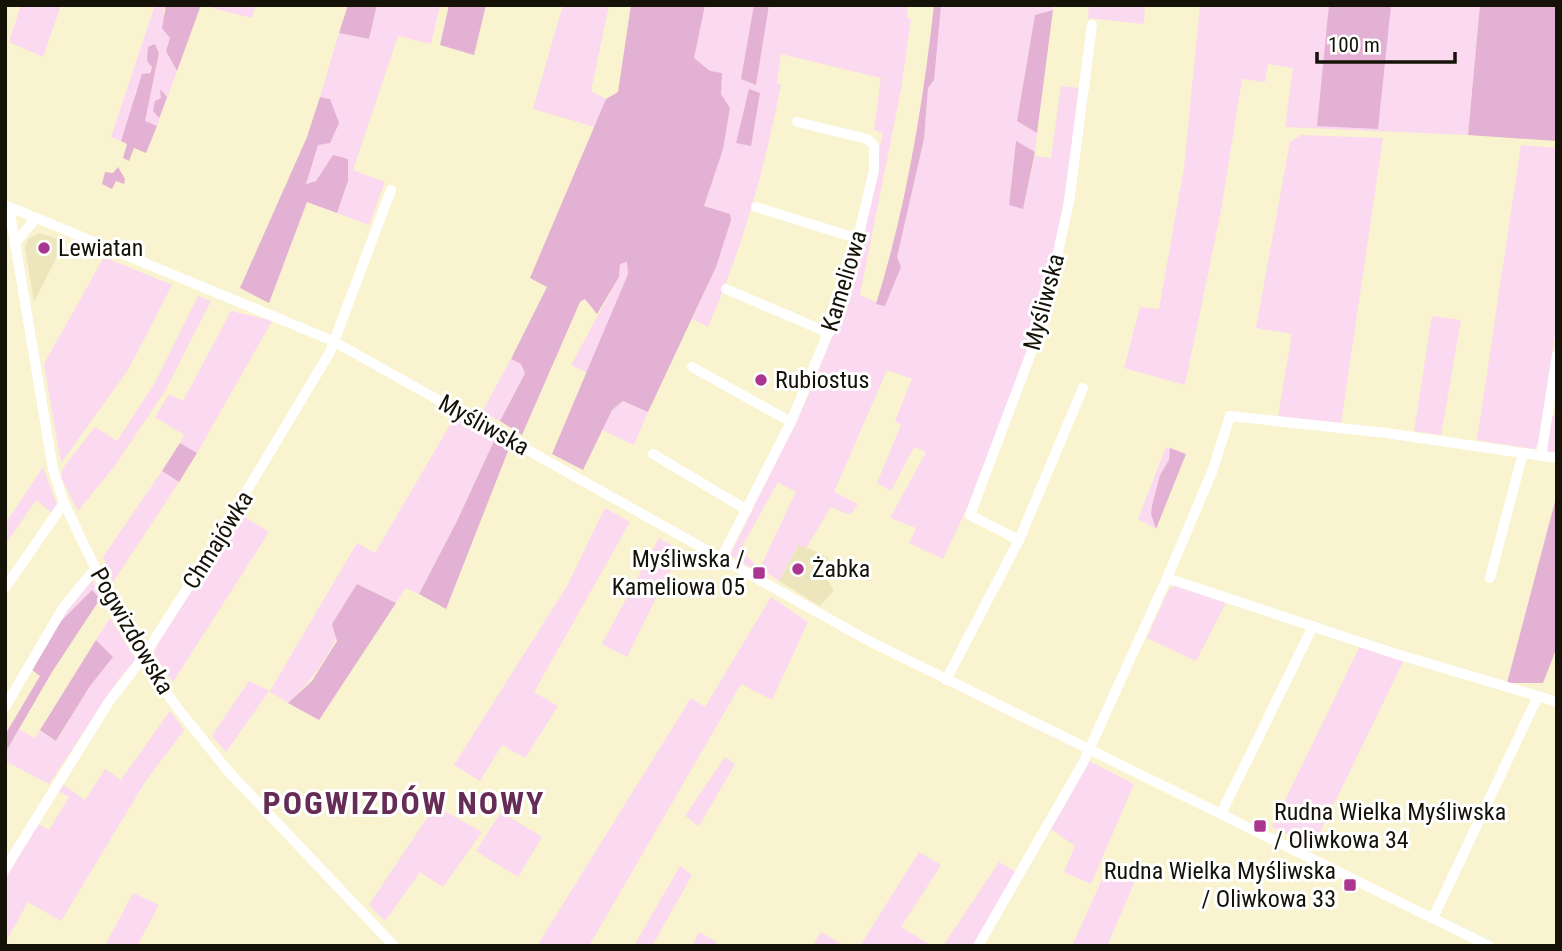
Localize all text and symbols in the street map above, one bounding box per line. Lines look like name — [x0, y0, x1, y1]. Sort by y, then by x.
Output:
scale bar — [1317, 21, 1455, 65]
text: 100 m — [1328, 33, 1380, 57]
street label: Kameliowa — [815, 227, 873, 335]
place label: Lewiatan — [58, 234, 144, 262]
marker: Lewiatan — [36, 240, 52, 256]
street label: Myśliwska — [1018, 251, 1070, 353]
place label: Rubiostus — [775, 366, 869, 394]
marker: Rubiostus — [753, 372, 769, 388]
street label: Myśliwska — [434, 389, 534, 461]
street label: Chmajówka — [177, 486, 259, 594]
place label: Myśliwska / Kameliowa 05 — [612, 545, 745, 601]
place label: Żabka — [812, 555, 870, 583]
marker: Żabka — [790, 561, 806, 577]
street label: Pogwizdowska — [85, 563, 179, 699]
marker: Myśliwska / Kameliowa 05 — [751, 565, 767, 581]
district label: POGWIZDÓW NOWY — [263, 784, 545, 822]
place label: Rudna Wielka Myśliwska / Oliwkowa 34 — [1274, 798, 1506, 854]
marker: Rudna Wielka Myśliwska / Oliwkowa 34 — [1252, 818, 1268, 834]
place label: Rudna Wielka Myśliwska / Oliwkowa 33 — [1104, 857, 1336, 913]
marker: Rudna Wielka Myśliwska / Oliwkowa 33 — [1342, 877, 1358, 893]

